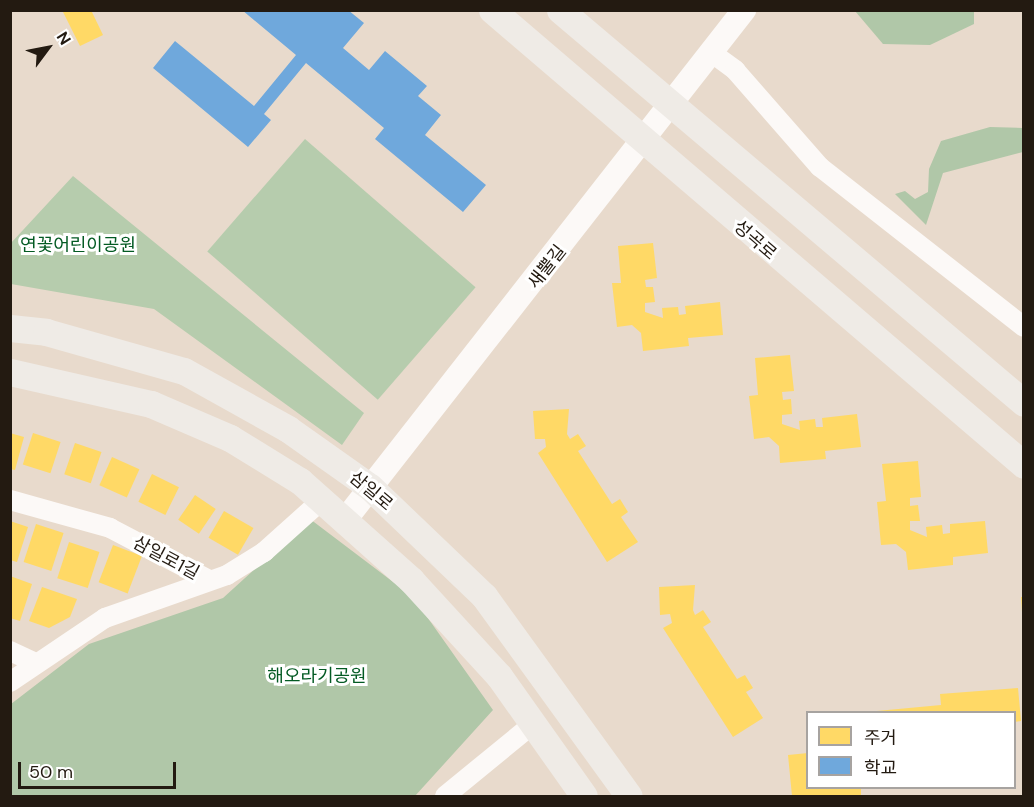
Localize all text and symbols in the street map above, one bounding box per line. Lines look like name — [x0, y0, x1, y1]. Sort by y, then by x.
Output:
north arrow — [18, 18, 78, 78]
text: N — [52, 28, 76, 49]
street label: 성곡로 — [729, 216, 781, 264]
park label: 연꽃어린이공원 — [20, 234, 136, 256]
street label: 새뿔길 — [523, 241, 571, 293]
street label: 삼일로 — [345, 467, 397, 515]
street label: 삼일로1길 — [129, 532, 203, 584]
park label: 해오라기공원 — [267, 665, 367, 687]
legend — [806, 711, 1016, 789]
text: 주거 — [864, 726, 897, 750]
scale bar — [21, 750, 178, 788]
text: 학교 — [864, 756, 897, 780]
text: 50 m — [29, 760, 73, 784]

